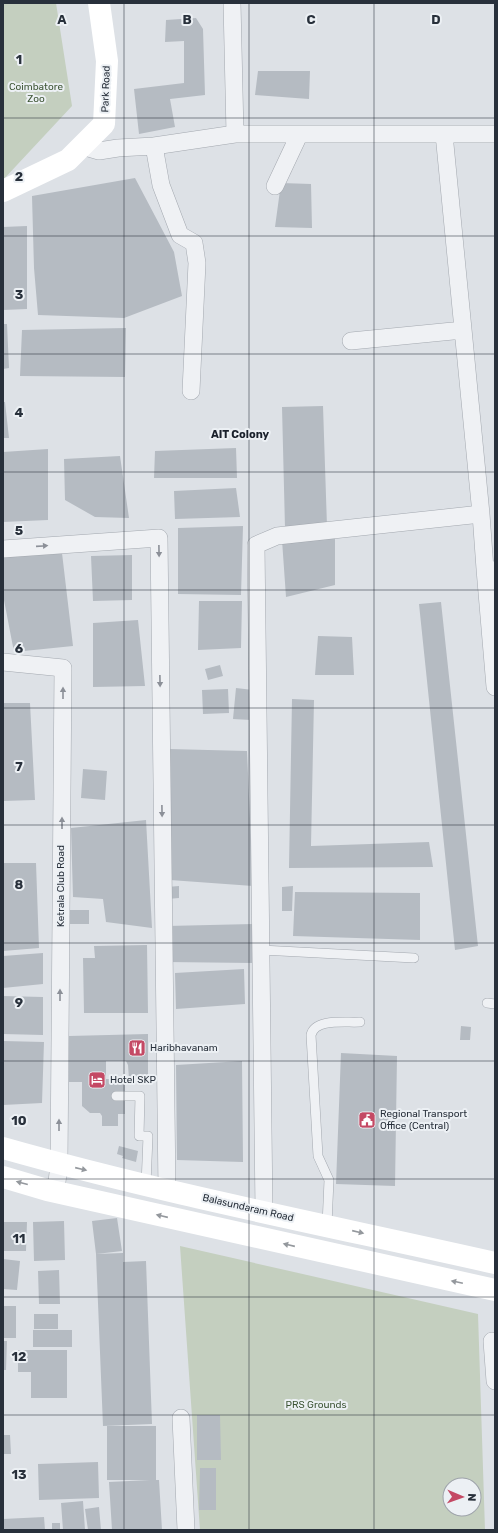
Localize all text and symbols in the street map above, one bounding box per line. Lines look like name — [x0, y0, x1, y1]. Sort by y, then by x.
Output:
text: A — [57, 12, 67, 27]
text: B — [182, 12, 192, 27]
text: C — [306, 12, 316, 27]
text: D — [431, 12, 441, 27]
text: 1 — [16, 52, 22, 67]
street label: Park Road — [99, 65, 113, 113]
park label: Coimbatore Zoo — [9, 81, 63, 105]
text: 2 — [15, 169, 23, 184]
text: 3 — [15, 287, 24, 302]
text: 4 — [15, 405, 24, 420]
district label: AIT Colony — [211, 428, 270, 441]
text: 5 — [15, 523, 23, 538]
one-way arrow — [36, 543, 48, 550]
one-way arrow — [156, 545, 162, 558]
text: 6 — [15, 641, 24, 656]
one-way arrow — [157, 675, 163, 688]
one-way arrow — [59, 687, 66, 699]
text: 7 — [15, 759, 23, 774]
one-way arrow — [159, 805, 165, 818]
one-way arrow — [58, 817, 65, 829]
street label: Ketrala Club Road — [55, 845, 67, 927]
text: 8 — [15, 877, 24, 892]
one-way arrow — [57, 988, 63, 1001]
text: 9 — [15, 995, 23, 1010]
restaurant icon: Haribhavanam — [127, 1038, 147, 1058]
place label: Haribhavanam — [150, 1042, 218, 1054]
hotel icon: Hotel SKP — [87, 1070, 107, 1090]
place label: Hotel SKP — [110, 1074, 156, 1086]
place label: Regional Transport Office (Central) — [380, 1108, 467, 1132]
public building icon: Regional Transport Office (Central) — [357, 1110, 377, 1130]
text: 10 — [11, 1113, 27, 1128]
one-way arrow — [56, 1118, 62, 1131]
one-way arrow — [75, 1166, 87, 1172]
one-way arrow — [16, 1180, 28, 1186]
street label: Balasundaram Road — [201, 1192, 295, 1224]
one-way arrow — [156, 1212, 168, 1218]
one-way arrow — [352, 1230, 364, 1236]
text: 11 — [13, 1231, 25, 1246]
one-way arrow — [283, 1241, 295, 1247]
one-way arrow — [451, 1279, 463, 1285]
text: 12 — [12, 1349, 26, 1364]
park label: PRS Grounds — [285, 1399, 347, 1411]
text: 13 — [11, 1467, 27, 1482]
north arrow — [442, 1477, 482, 1517]
text: N — [465, 1493, 478, 1502]

